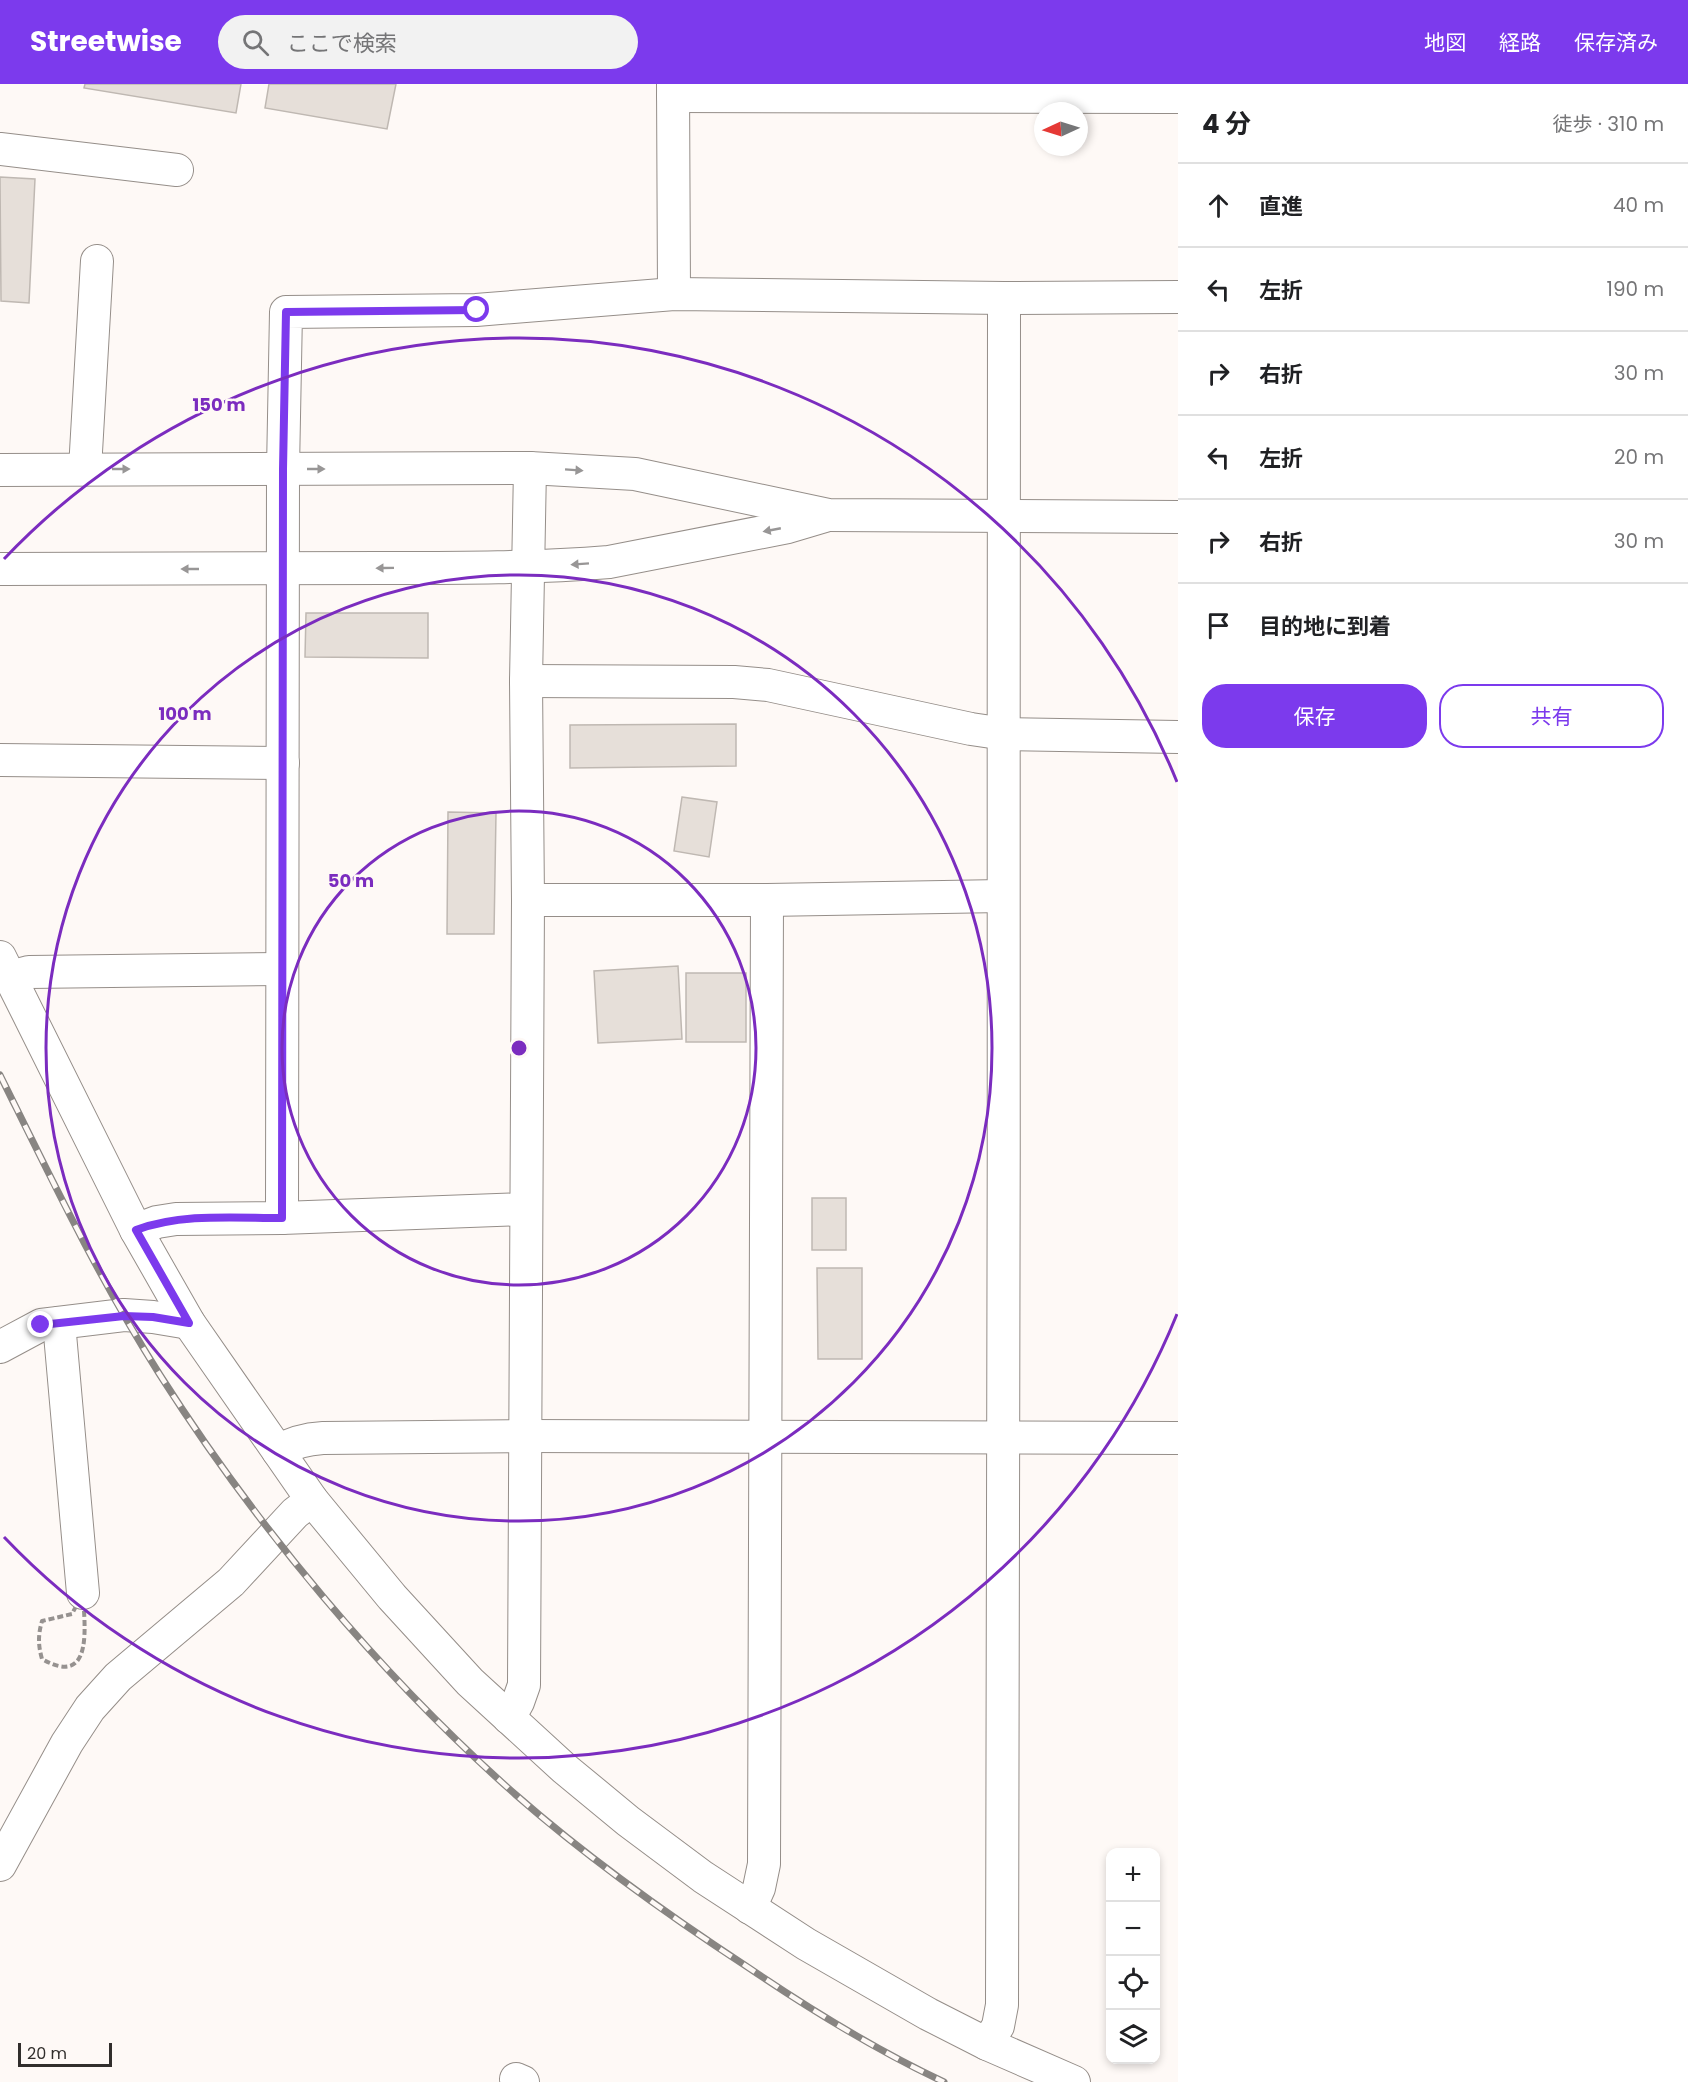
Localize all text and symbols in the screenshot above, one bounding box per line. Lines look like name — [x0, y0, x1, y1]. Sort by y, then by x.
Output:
search box — [218, 15, 638, 69]
text: Streetwise — [30, 22, 182, 61]
icon: search — [239, 26, 272, 59]
text: ここで検索 — [287, 28, 397, 59]
text: 地図 — [1424, 28, 1466, 57]
text: 経路 — [1499, 28, 1541, 57]
text: 保存済み — [1574, 28, 1658, 57]
north arrow — [1034, 102, 1088, 156]
text: 4 分 — [1202, 106, 1251, 142]
text: 徒歩 · 310 m — [1552, 110, 1664, 138]
icon: ahead — [1202, 189, 1235, 222]
text: 直進 — [1259, 191, 1303, 222]
text: 40 m — [1613, 191, 1664, 219]
icon: left — [1202, 273, 1235, 306]
text: 左折 — [1259, 275, 1303, 306]
text: 190 m — [1607, 275, 1664, 303]
route start — [463, 296, 489, 322]
icon: right — [1202, 357, 1235, 390]
text: 右折 — [1259, 359, 1303, 390]
text: 30 m — [1614, 359, 1664, 387]
text: 150 m — [192, 392, 246, 417]
icon: left — [1202, 441, 1235, 474]
text: 左折 — [1259, 443, 1303, 474]
text: 20 m — [1614, 443, 1664, 471]
one-way arrow — [112, 464, 131, 474]
one-way arrow — [307, 464, 326, 474]
one-way arrow — [565, 466, 584, 475]
icon: right — [1202, 525, 1235, 558]
one-way arrow — [762, 526, 781, 535]
text: 右折 — [1259, 527, 1303, 558]
text: 30 m — [1614, 527, 1664, 555]
one-way arrow — [571, 560, 590, 569]
one-way arrow — [376, 563, 395, 573]
one-way arrow — [181, 564, 200, 574]
icon: arrive — [1202, 609, 1235, 642]
text: 目的地に到着 — [1259, 611, 1391, 642]
button: 保存 — [1202, 684, 1427, 748]
button: 共有 — [1439, 684, 1664, 748]
text: 100 m — [158, 701, 212, 726]
text: 50 m — [328, 868, 374, 893]
centre of rings — [509, 1038, 529, 1058]
route end — [27, 1311, 53, 1337]
map controls — [1106, 1848, 1160, 2064]
button: + — [1106, 1848, 1160, 1902]
button: − — [1106, 1902, 1160, 1956]
button: locate — [1106, 1956, 1160, 2010]
button: layers — [1106, 2010, 1160, 2064]
scale bar — [18, 2040, 112, 2068]
text: 20 m — [27, 2042, 67, 2065]

